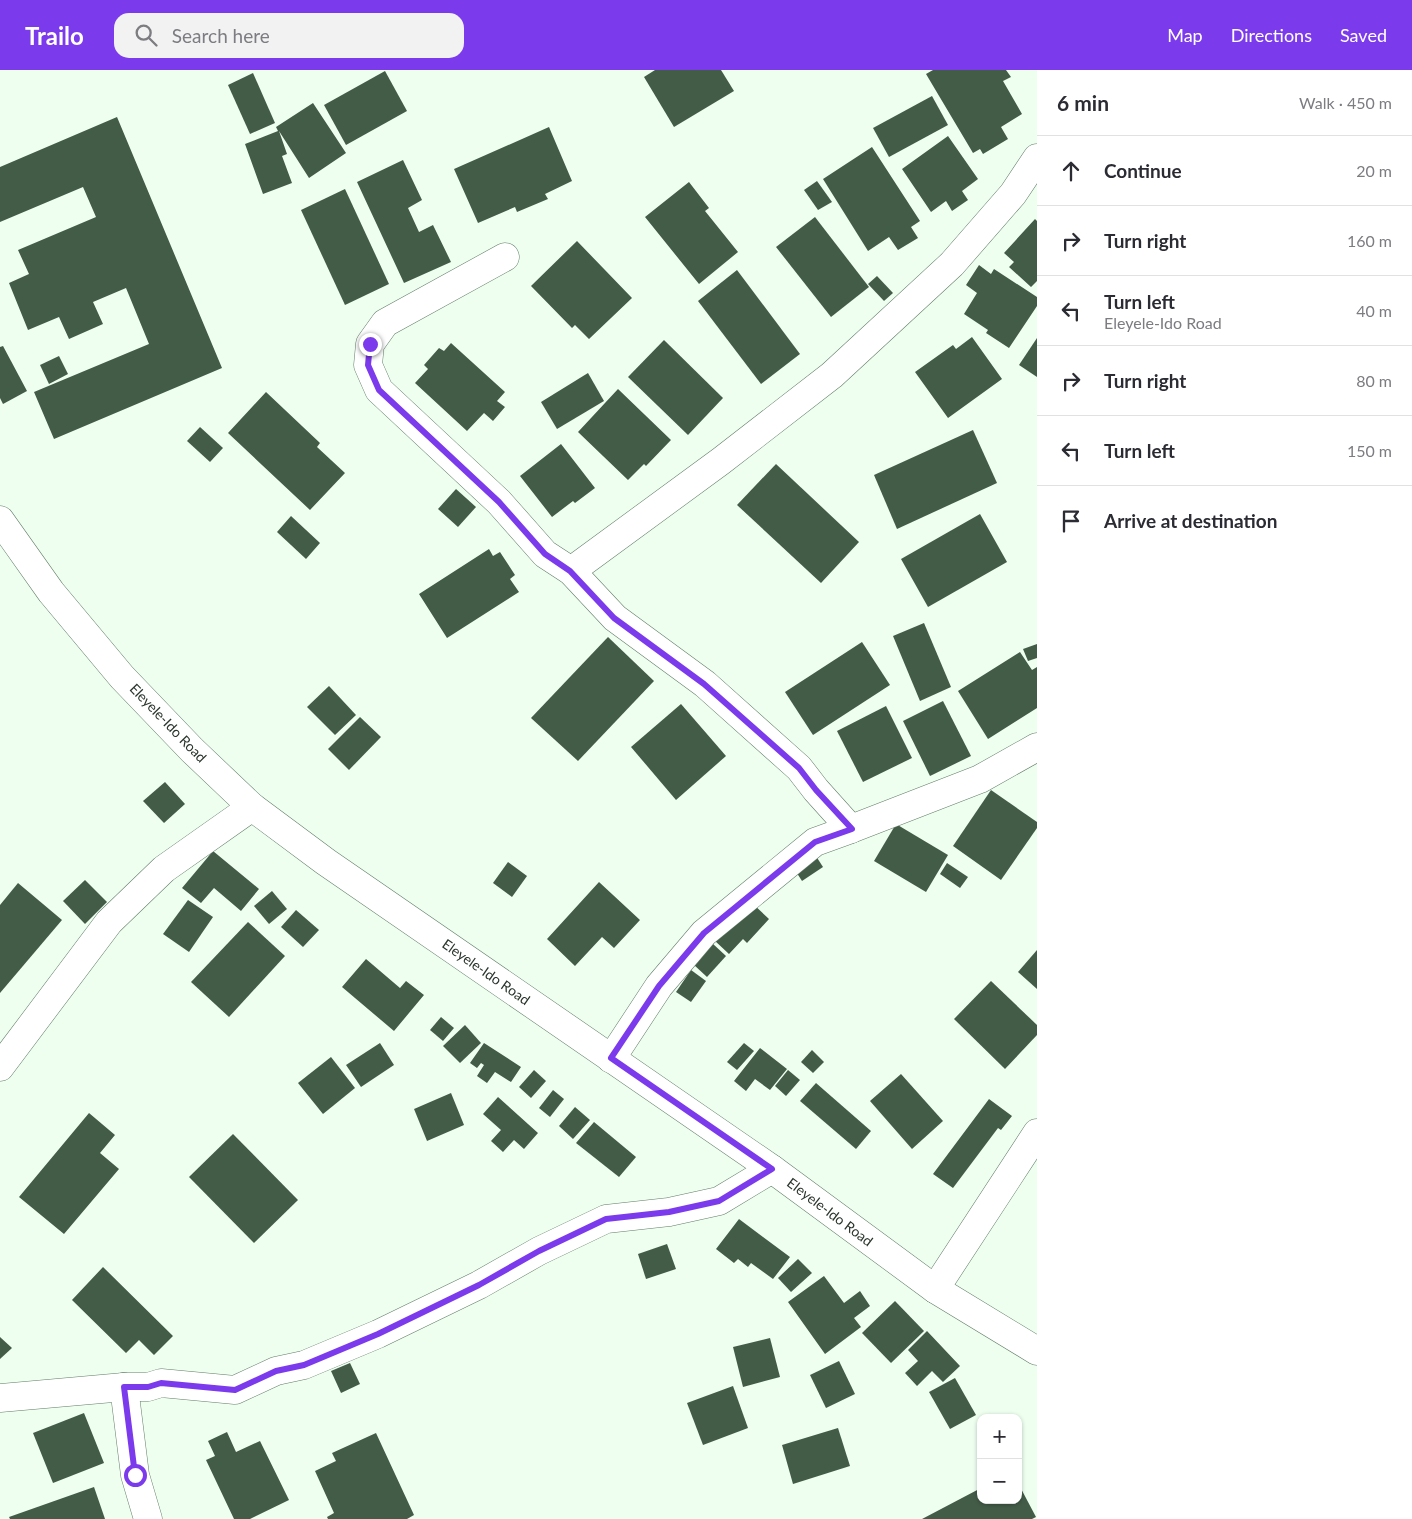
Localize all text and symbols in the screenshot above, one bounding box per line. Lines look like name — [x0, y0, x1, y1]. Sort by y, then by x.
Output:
search box — [114, 13, 464, 58]
text: Trailo — [25, 21, 84, 50]
icon: search — [132, 21, 160, 49]
text: Search here — [172, 24, 270, 47]
text: Map — [1167, 24, 1203, 46]
text: Directions — [1231, 24, 1312, 46]
text: Saved — [1340, 24, 1387, 46]
text: 6 min — [1057, 90, 1109, 115]
text: Walk · 450 m — [1299, 93, 1392, 112]
icon: ahead — [1057, 157, 1085, 185]
text: Continue — [1104, 159, 1182, 182]
text: 20 m — [1356, 161, 1392, 180]
icon: right — [1057, 227, 1085, 255]
text: Turn right — [1104, 229, 1186, 252]
text: 160 m — [1347, 231, 1392, 250]
text: Turn left — [1104, 290, 1175, 313]
icon: left — [1057, 297, 1085, 325]
text: 40 m — [1356, 301, 1392, 320]
text: Eleyele-Ido Road — [1104, 313, 1222, 332]
route end — [359, 333, 382, 356]
icon: right — [1057, 367, 1085, 395]
text: Turn right — [1104, 369, 1186, 392]
text: 80 m — [1356, 371, 1392, 390]
icon: left — [1057, 437, 1085, 465]
text: Turn left — [1104, 439, 1175, 462]
text: 150 m — [1347, 441, 1392, 460]
icon: arrive — [1057, 507, 1085, 535]
text: Arrive at destination — [1104, 509, 1277, 532]
street label: Eleyele-Ido Road — [126, 680, 210, 766]
street label: Eleyele-Ido Road — [439, 935, 533, 1008]
street label: Eleyele-Ido Road — [784, 1174, 877, 1249]
map controls — [977, 1414, 1022, 1504]
button: + — [977, 1414, 1022, 1459]
button: − — [977, 1459, 1022, 1504]
route start — [124, 1464, 147, 1487]

